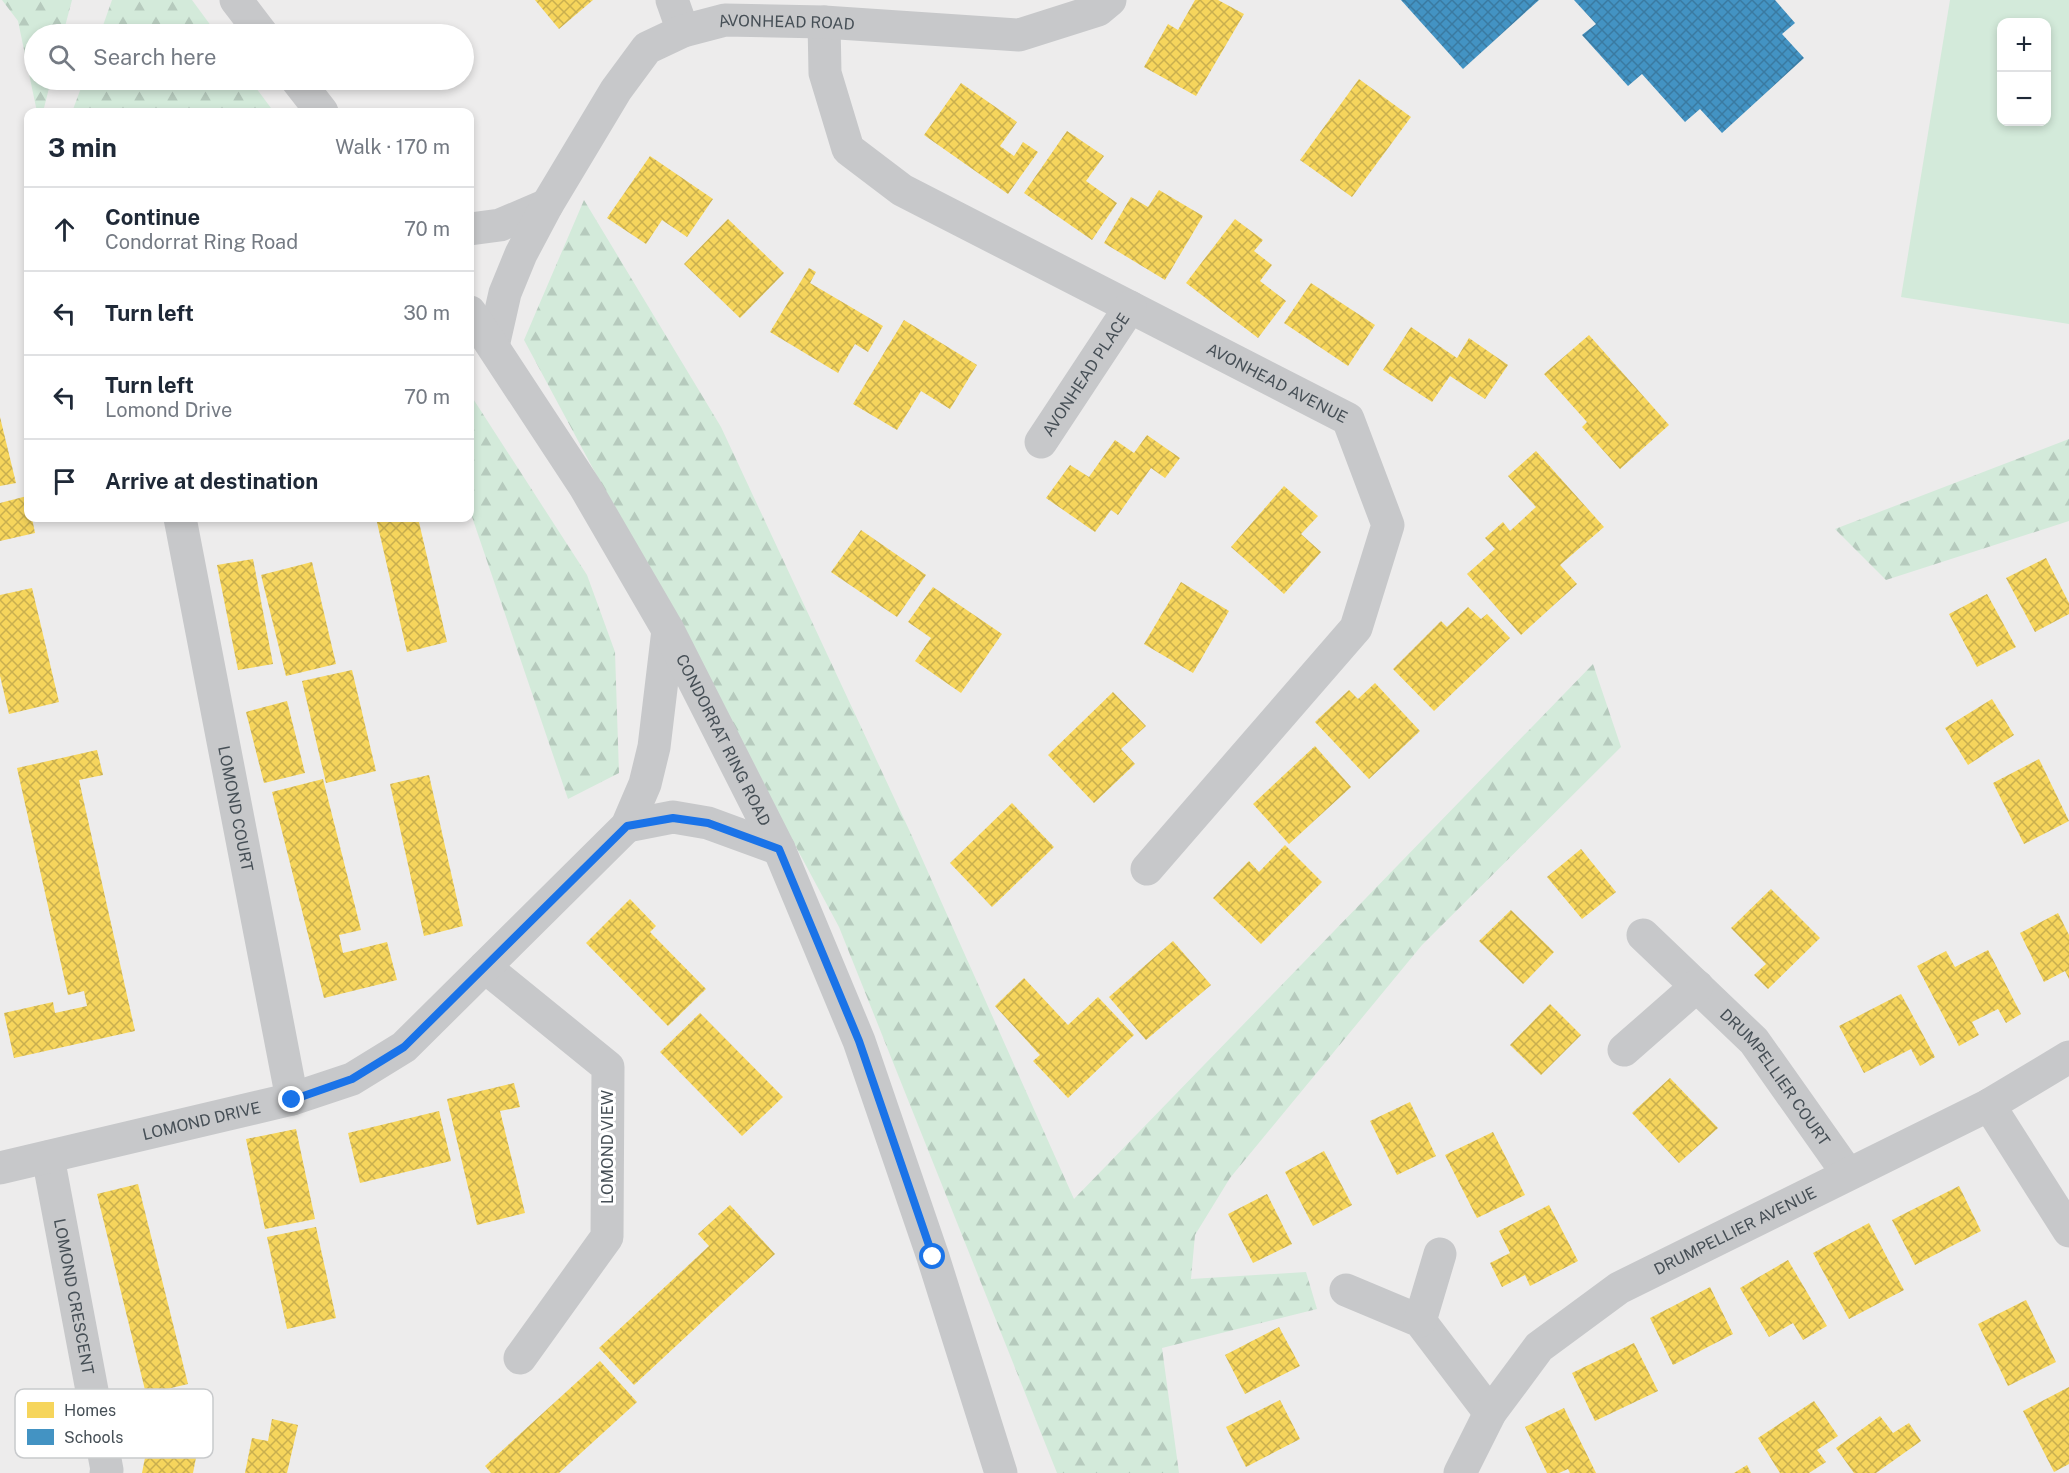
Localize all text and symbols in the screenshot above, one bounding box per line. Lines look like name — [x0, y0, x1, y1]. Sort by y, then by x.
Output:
street label: AVONHEAD ROAD — [716, 10, 855, 34]
map controls — [1997, 18, 2051, 126]
button: + — [1997, 18, 2051, 72]
search box — [24, 24, 474, 90]
icon: search — [45, 41, 78, 74]
text: Search here — [93, 44, 217, 70]
button: − — [1997, 72, 2051, 126]
text: 3 min — [48, 132, 117, 163]
text: Walk · 170 m — [335, 135, 450, 159]
text: Continue — [105, 204, 200, 230]
icon: ahead — [48, 213, 81, 246]
text: 70 m — [404, 217, 450, 241]
text: Condorrat Ring Road — [105, 230, 298, 254]
icon: left — [48, 297, 81, 330]
text: Turn left — [105, 300, 194, 326]
text: 30 m — [403, 301, 450, 325]
street label: AVONHEAD PLACE — [1038, 309, 1134, 440]
street label: AVONHEAD AVENUE — [1203, 339, 1351, 427]
text: Turn left — [105, 372, 194, 398]
icon: left — [48, 381, 81, 414]
text: 70 m — [404, 385, 450, 409]
text: Lomond Drive — [105, 398, 232, 422]
icon: arrive — [48, 465, 81, 498]
text: Arrive at destination — [105, 468, 318, 494]
street label: CONDORRAT RING ROAD — [672, 651, 775, 829]
street label: LOMOND COURT — [214, 744, 257, 874]
street label: DRUMPELLIER COURT — [1716, 1005, 1834, 1150]
route end — [278, 1086, 304, 1112]
street label: LOMOND VIEW — [598, 1090, 617, 1204]
street label: LOMOND DRIVE — [141, 1098, 263, 1144]
street label: DRUMPELLIER AVENUE — [1651, 1183, 1819, 1279]
street label: LOMOND CRESCENT — [50, 1217, 98, 1377]
route start — [919, 1243, 945, 1269]
legend — [15, 1389, 213, 1458]
text: Homes — [64, 1401, 116, 1420]
text: Schools — [64, 1428, 123, 1447]

